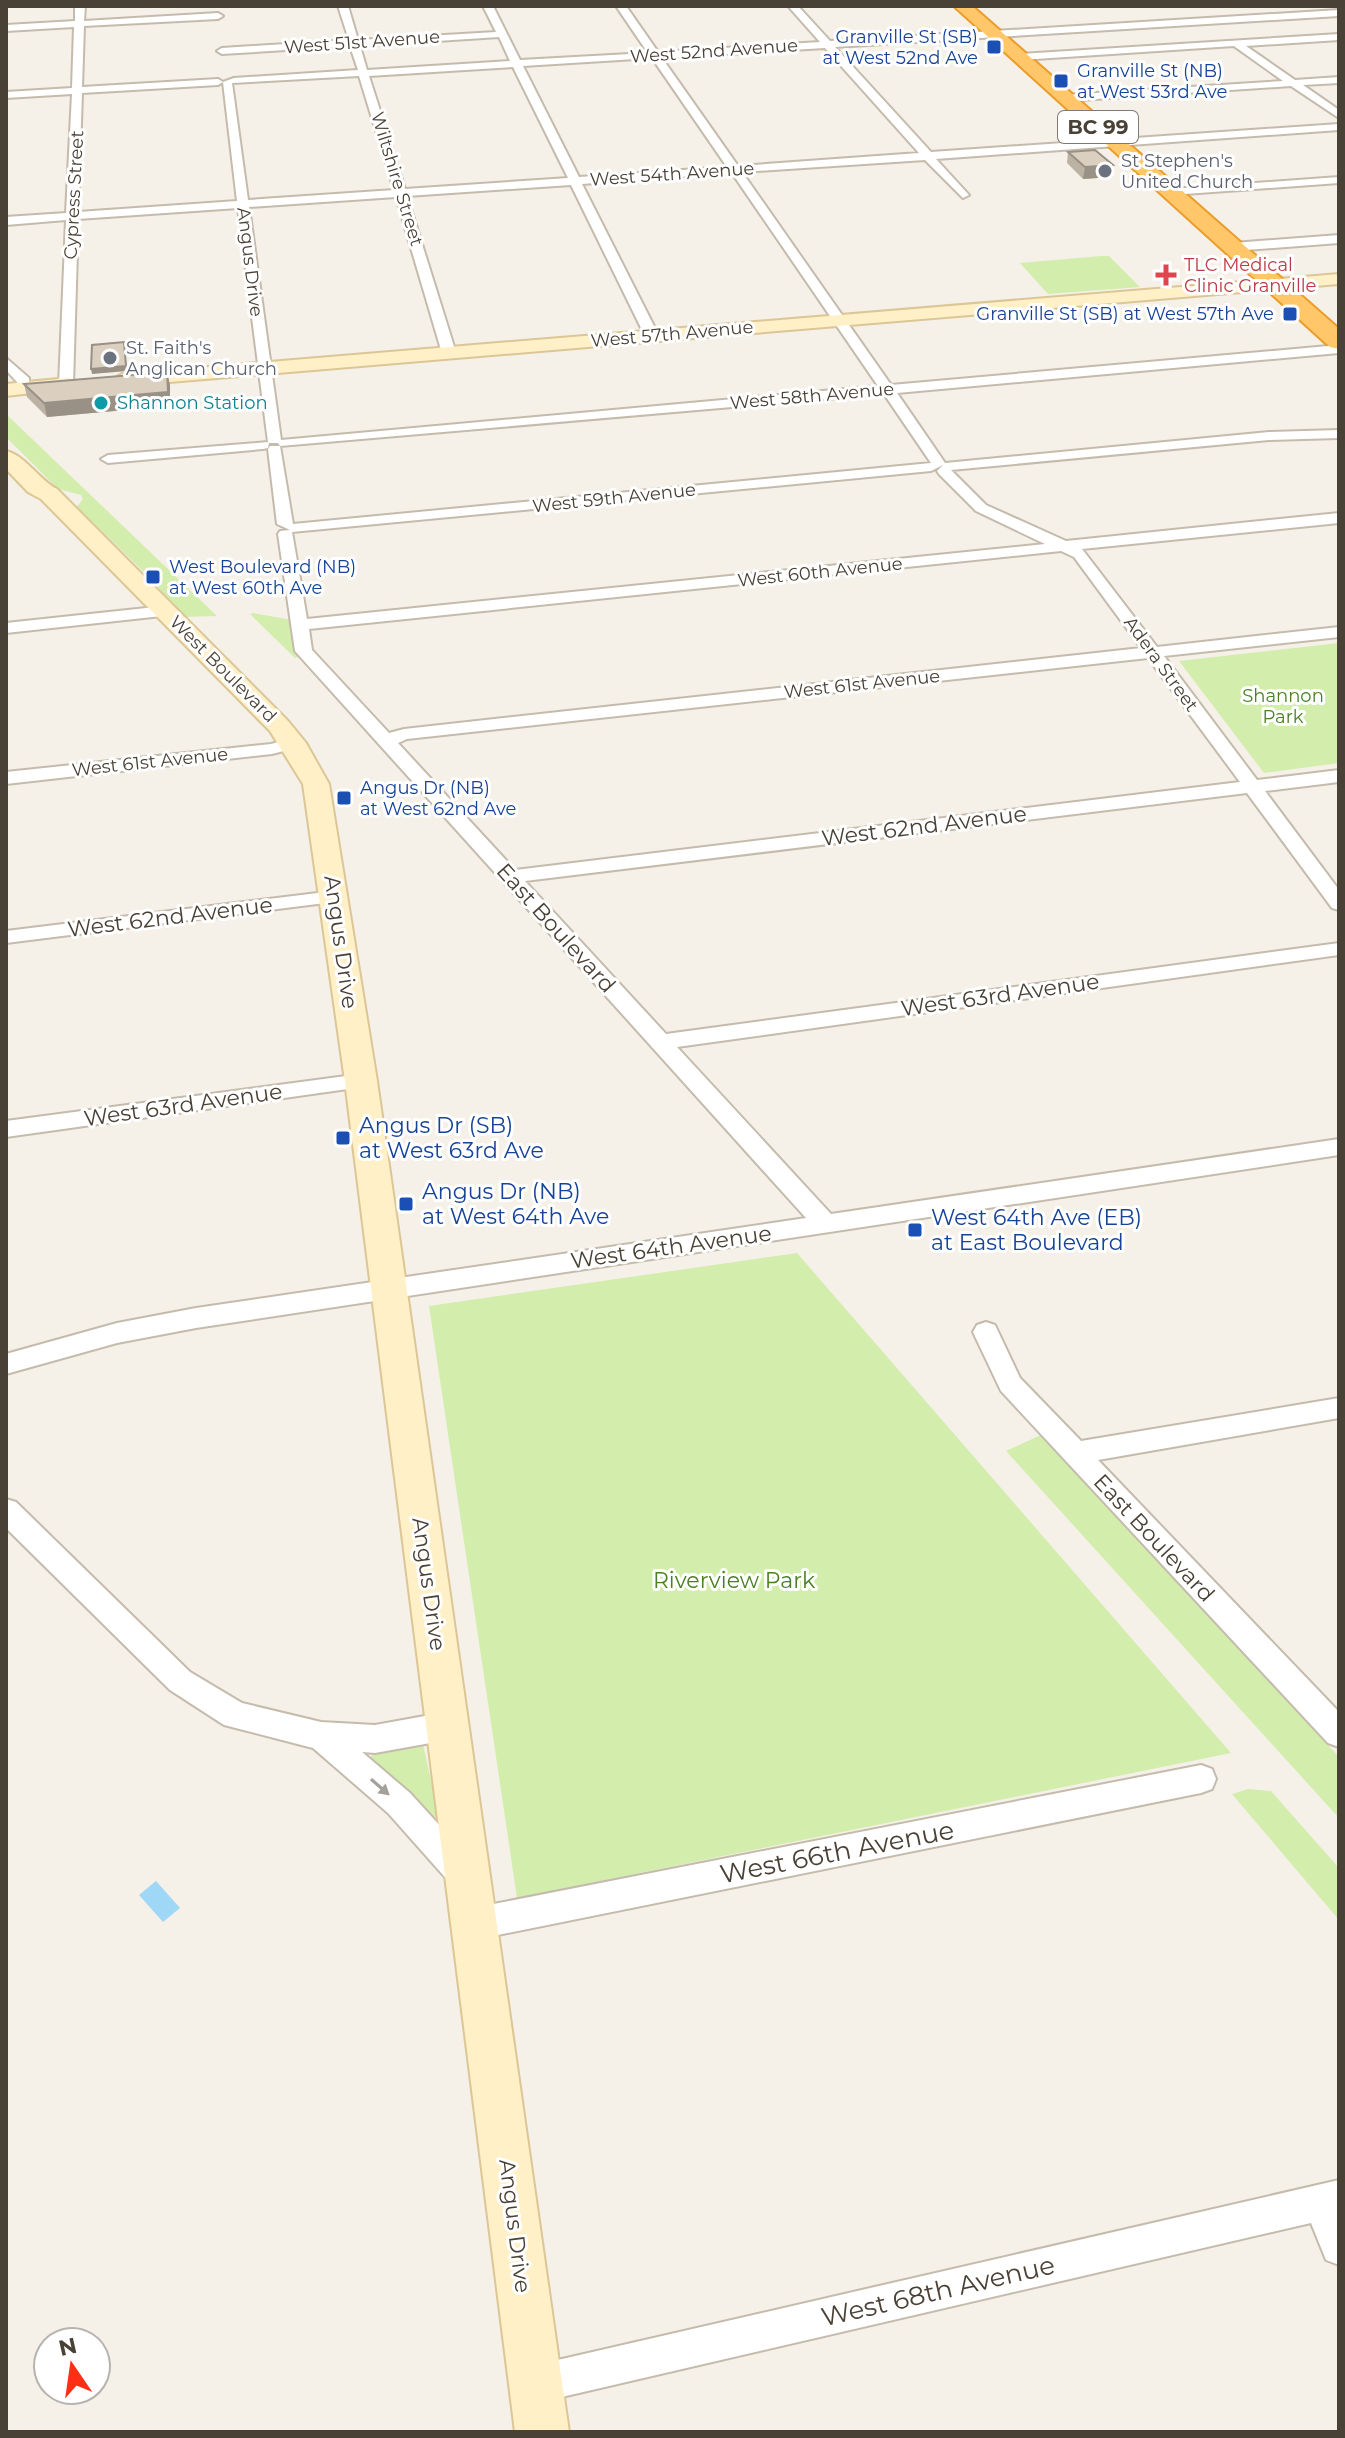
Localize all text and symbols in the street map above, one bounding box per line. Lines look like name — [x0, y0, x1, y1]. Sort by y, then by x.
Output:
street label: West 51st Avenue — [283, 26, 441, 58]
place label: Granville St (SB) at West 52nd Ave — [822, 26, 978, 69]
street label: West 52nd Avenue — [629, 34, 799, 68]
marker: Granville St (SB) at West 52nd Ave — [985, 38, 1003, 56]
place label: Granville St (NB) at West 53rd Ave — [1077, 60, 1227, 103]
marker: Granville St (NB) at West 53rd Ave — [1052, 72, 1070, 90]
street label: Wiltshire Street — [366, 109, 428, 249]
road number: BC 99 — [1058, 111, 1138, 143]
street label: Cypress Street — [60, 130, 88, 260]
place label: St Stephen's United Church — [1121, 150, 1253, 193]
street label: West 54th Avenue — [589, 157, 755, 191]
marker: St Stephen's United Church — [1096, 162, 1114, 180]
street label: Angus Drive — [232, 206, 268, 318]
place label: TLC Medical Clinic Granville — [1184, 254, 1317, 297]
marker: TLC Medical Clinic Granville — [1155, 264, 1177, 286]
place label: Granville St (SB) at West 57th Ave — [976, 303, 1274, 325]
marker: Granville St (SB) at West 57th Ave — [1281, 305, 1299, 323]
street label: West 57th Avenue — [590, 316, 754, 352]
place label: St. Faith's Anglican Church — [126, 337, 277, 380]
marker: St. Faith's Anglican Church — [101, 349, 119, 367]
street label: West 58th Avenue — [729, 378, 895, 414]
place label: Shannon Station — [117, 392, 268, 414]
marker: Shannon Station — [92, 394, 110, 412]
street label: West 59th Avenue — [531, 478, 697, 518]
street label: West 60th Avenue — [736, 552, 904, 592]
place label: West Boulevard (NB) at West 60th Ave — [169, 556, 356, 599]
marker: West Boulevard (NB) at West 60th Ave — [144, 568, 162, 586]
street label: West Boulevard — [165, 611, 281, 727]
street label: Adera Street — [1119, 612, 1203, 716]
street label: West 61st Avenue — [783, 665, 941, 703]
park label: Shannon Park — [1242, 685, 1324, 728]
street label: West 61st Avenue — [71, 743, 229, 781]
place label: Angus Dr (NB) at West 62nd Ave — [360, 777, 517, 820]
marker: Angus Dr (NB) at West 62nd Ave — [335, 789, 353, 807]
street label: West 62nd Avenue — [820, 800, 1028, 852]
street label: East Boulevard — [491, 858, 621, 998]
street label: Angus Drive — [318, 873, 364, 1011]
street label: West 62nd Avenue — [66, 891, 274, 943]
street label: West 63rd Avenue — [899, 968, 1101, 1022]
street label: West 63rd Avenue — [82, 1078, 284, 1132]
place label: Angus Dr (SB) at West 63rd Ave — [359, 1112, 544, 1164]
marker: Angus Dr (SB) at West 63rd Ave — [334, 1129, 352, 1147]
place label: Angus Dr (NB) at West 64th Ave — [422, 1178, 609, 1230]
marker: Angus Dr (NB) at West 64th Ave — [397, 1195, 415, 1213]
place label: West 64th Ave (EB) at East Boulevard — [931, 1204, 1142, 1256]
street label: West 64th Avenue — [569, 1220, 773, 1274]
marker: West 64th Ave (EB) at East Boulevard — [906, 1221, 924, 1239]
street label: East Boulevard — [1088, 1468, 1220, 1608]
street label: Angus Drive — [406, 1515, 452, 1653]
park label: Riverview Park — [653, 1567, 816, 1594]
one-way arrow — [369, 1778, 389, 1795]
street label: West 66th Avenue — [717, 1814, 957, 1890]
street label: Angus Drive — [493, 2158, 537, 2294]
street label: West 68th Avenue — [818, 2249, 1058, 2333]
north arrow — [32, 2326, 112, 2406]
text: N — [56, 2332, 79, 2362]

